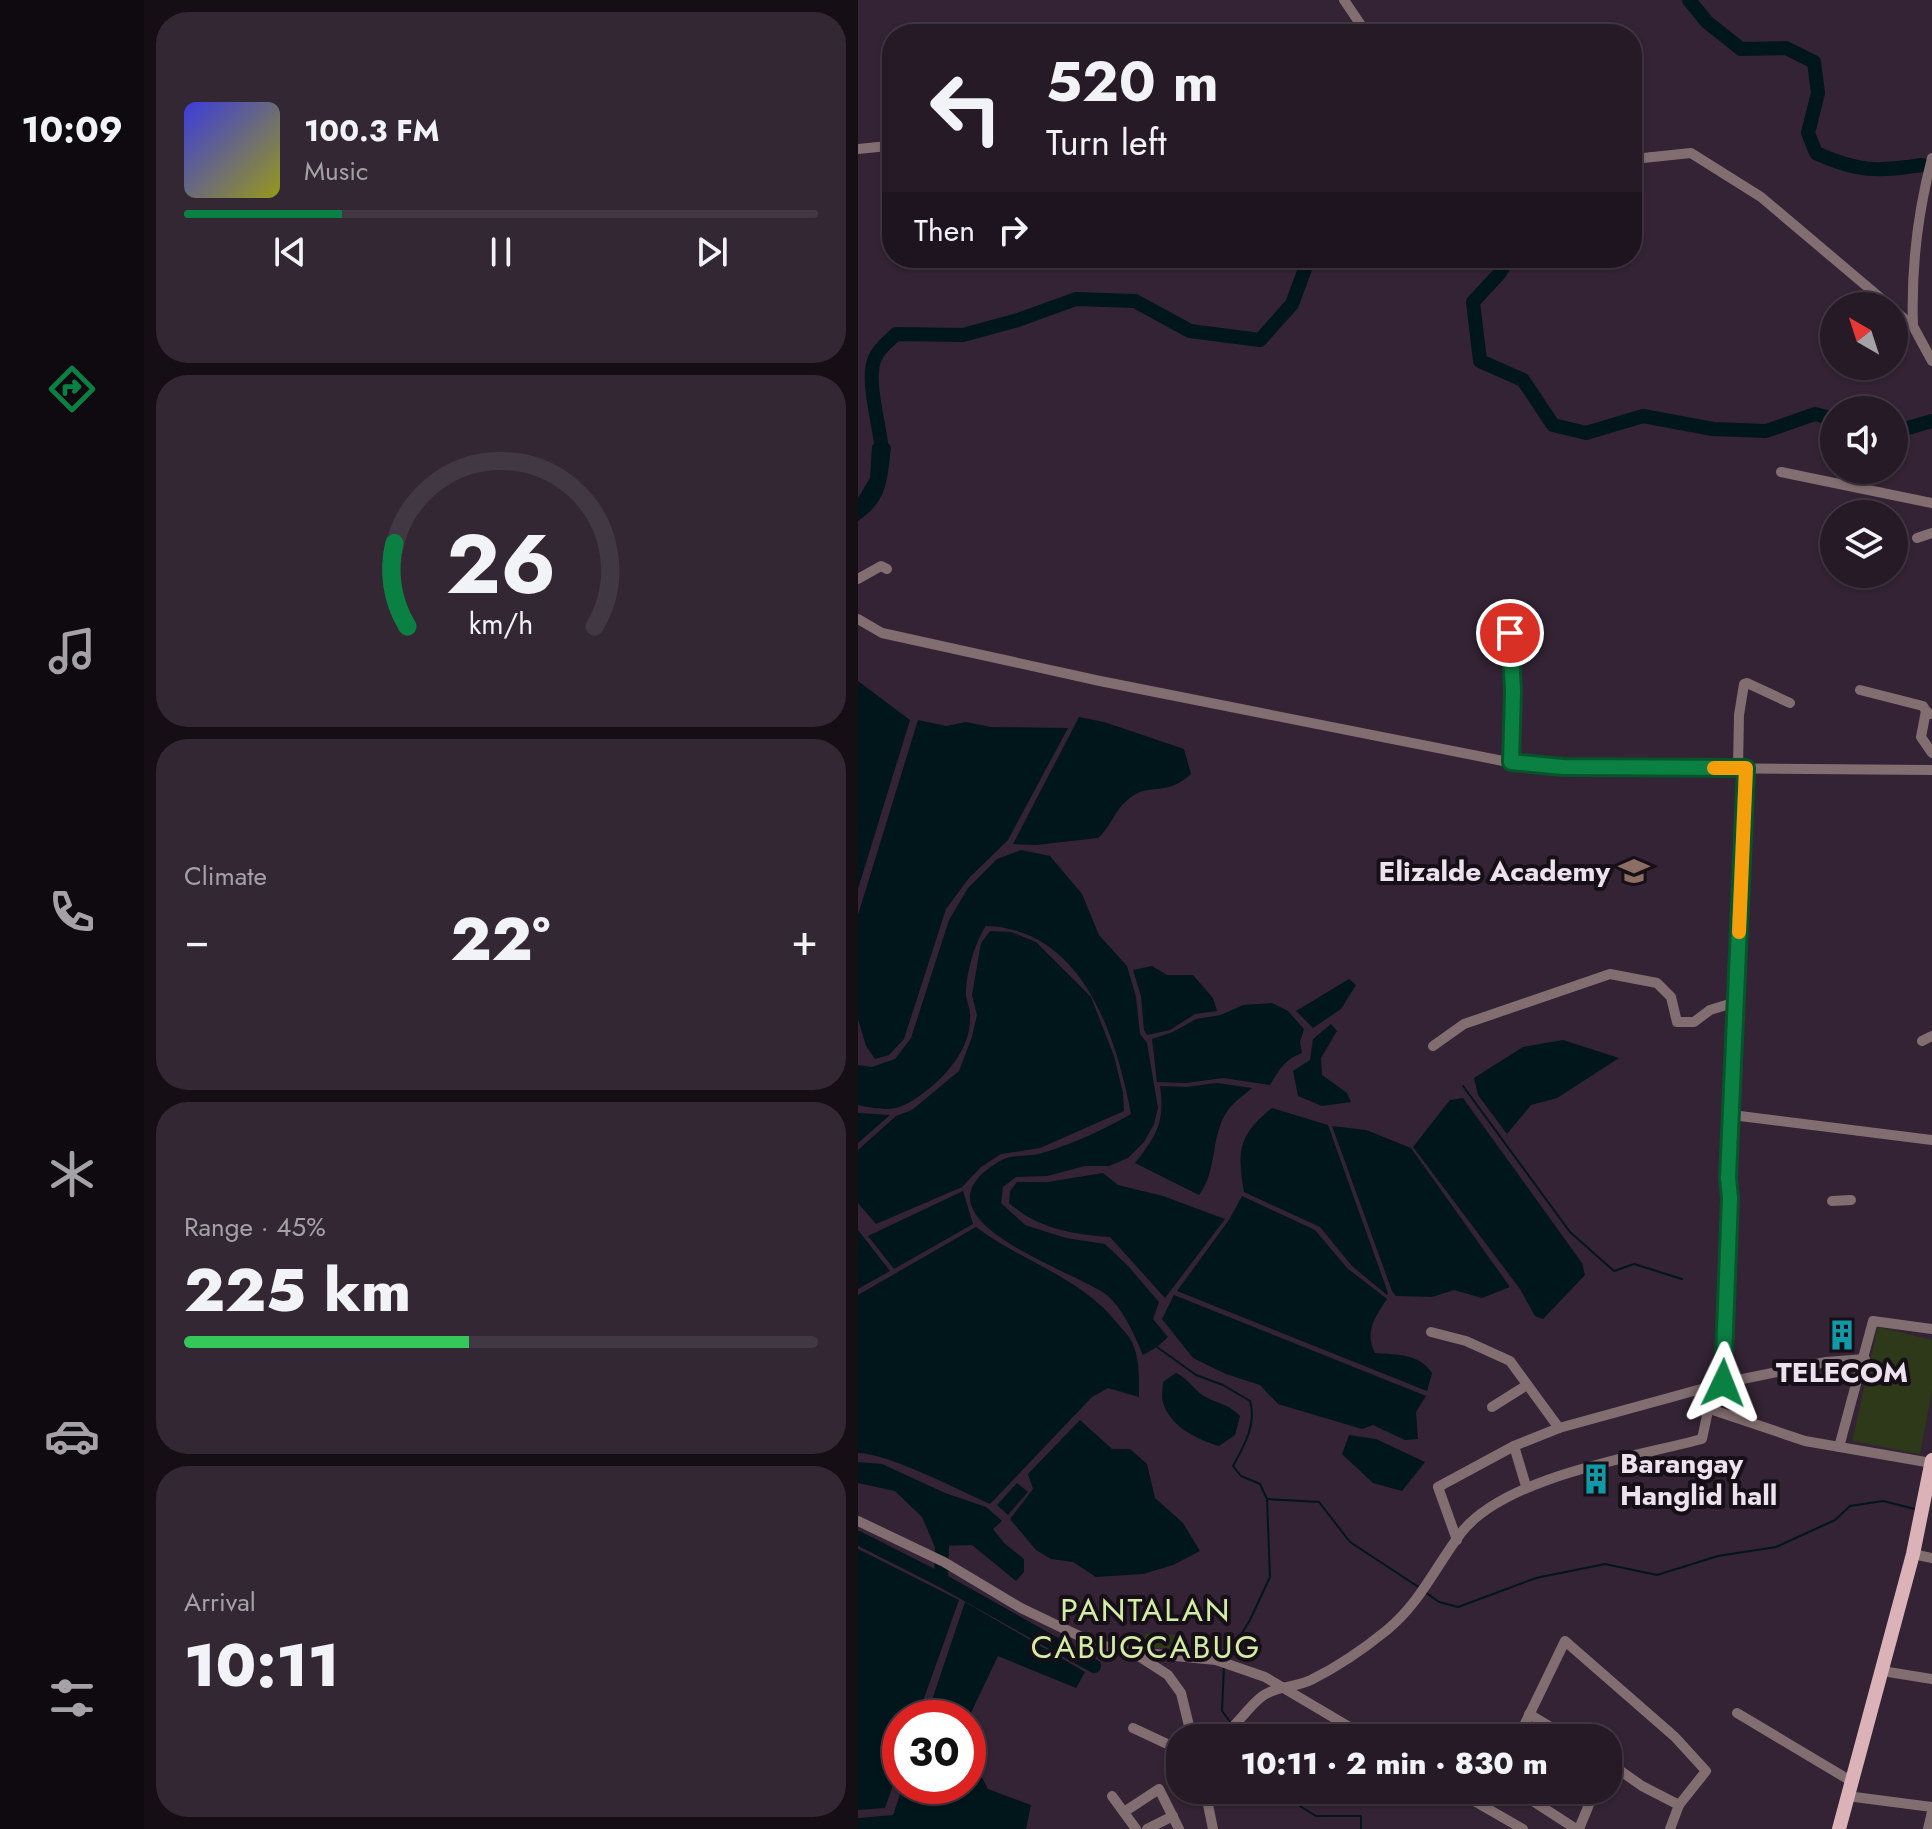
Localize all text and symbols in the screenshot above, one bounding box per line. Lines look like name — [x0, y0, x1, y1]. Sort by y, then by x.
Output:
text: 520 m — [1046, 41, 1219, 122]
icon: left — [914, 56, 1018, 160]
text: 10:09 — [21, 103, 123, 155]
text: 100.3 FM — [304, 109, 440, 152]
text: Turn left — [1046, 116, 1167, 168]
text: Music — [304, 152, 368, 190]
icon: right — [991, 208, 1035, 252]
text: Then — [914, 209, 975, 252]
icon: previous — [268, 230, 312, 274]
icon: pause — [479, 230, 523, 274]
icon: next — [690, 230, 734, 274]
north arrow — [1820, 292, 1908, 380]
map controls — [1820, 292, 1908, 588]
icon: directions — [44, 361, 100, 417]
button: sound — [1820, 396, 1908, 484]
button: layers — [1820, 500, 1908, 588]
text: 26 — [446, 504, 556, 624]
pin — [1476, 599, 1544, 667]
text: km/h — [469, 603, 533, 645]
icon: arrive — [1488, 611, 1532, 655]
icon: music — [44, 623, 100, 679]
place label: Elizalde Academy — [1379, 851, 1610, 892]
school or university icon: Elizalde Academy — [1617, 854, 1651, 888]
text: Climate — [184, 857, 267, 895]
icon: phone — [44, 884, 100, 940]
text: 22° — [450, 896, 550, 983]
text: − — [184, 908, 210, 972]
text: + — [791, 908, 818, 972]
icon: climate — [44, 1146, 100, 1202]
text: Range · 45% — [184, 1208, 326, 1246]
text: 225 km — [184, 1247, 411, 1334]
building icon: TELECOM — [1825, 1318, 1859, 1352]
position arrow — [1681, 1341, 1765, 1425]
place label: TELECOM — [1776, 1352, 1908, 1393]
icon: car — [44, 1408, 100, 1464]
place label: Barangay Hanglid hall — [1620, 1443, 1777, 1516]
building icon: Barangay Hanglid hall — [1579, 1462, 1613, 1496]
text: Arrival — [184, 1583, 256, 1621]
district label: PANTALAN CABUGCABUG — [1031, 1587, 1261, 1670]
text: 10:11 — [184, 1622, 339, 1709]
icon: filters — [44, 1670, 100, 1726]
speed limit sign: 30 — [882, 1700, 986, 1804]
text: 10:11 · 2 min · 830 m — [1240, 1742, 1548, 1785]

